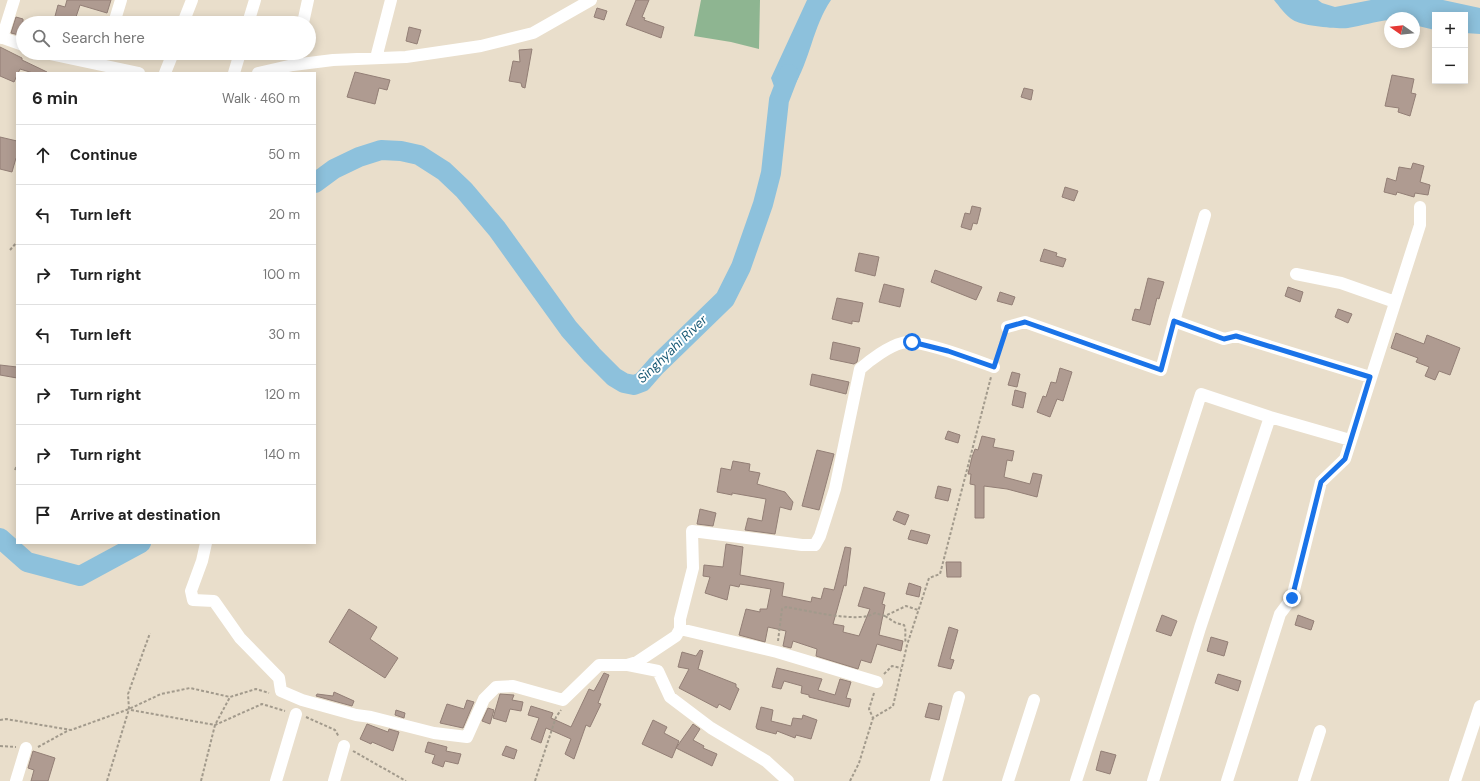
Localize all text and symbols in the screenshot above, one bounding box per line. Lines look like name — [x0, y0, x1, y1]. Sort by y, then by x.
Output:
north arrow — [1384, 12, 1420, 48]
map controls — [1432, 12, 1468, 84]
button: + — [1432, 12, 1468, 48]
search box — [16, 16, 316, 60]
icon: search — [30, 27, 52, 49]
text: Search here — [62, 28, 145, 48]
button: − — [1432, 48, 1468, 84]
text: 6 min — [32, 87, 78, 109]
text: Walk · 460 m — [222, 90, 300, 107]
icon: ahead — [32, 144, 54, 166]
text: Continue — [70, 145, 138, 165]
text: 50 m — [268, 146, 300, 163]
icon: left — [32, 204, 54, 226]
text: Turn left — [70, 205, 131, 225]
text: 20 m — [269, 206, 300, 223]
icon: right — [32, 264, 54, 286]
text: Turn right — [70, 265, 141, 285]
text: 100 m — [263, 266, 300, 283]
water label: Singhyahi River — [633, 310, 711, 387]
icon: left — [32, 324, 54, 346]
text: Turn left — [70, 325, 131, 345]
text: 30 m — [268, 326, 300, 343]
route start — [903, 333, 921, 351]
icon: right — [32, 384, 54, 406]
text: Turn right — [70, 385, 141, 405]
text: 120 m — [265, 386, 300, 403]
icon: right — [32, 444, 54, 466]
text: Turn right — [70, 445, 141, 465]
text: 140 m — [264, 446, 300, 463]
icon: arrive — [32, 504, 54, 526]
text: Arrive at destination — [70, 505, 221, 525]
route end — [1283, 589, 1301, 607]

